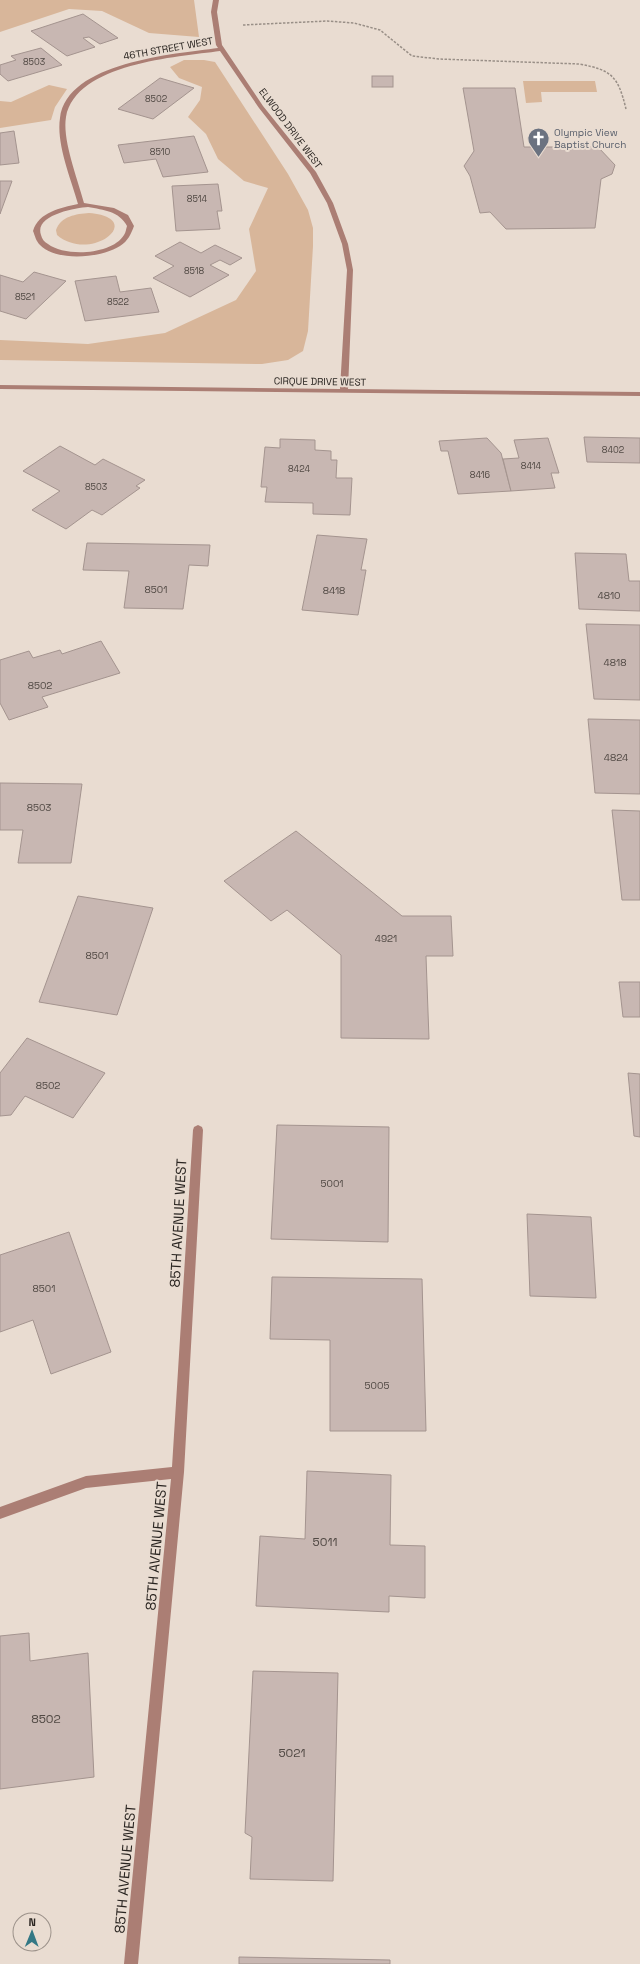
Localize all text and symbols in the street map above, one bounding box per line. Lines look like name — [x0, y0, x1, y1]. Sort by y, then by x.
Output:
street label: 46TH STREET WEST — [122, 34, 214, 63]
house number: 8503 — [23, 56, 45, 68]
street label: ELWOOD DRIVE WEST — [256, 85, 325, 171]
house number: 8502 — [145, 93, 167, 105]
church icon: Olympic View Baptist Church — [526, 125, 552, 158]
place label: Olympic View Baptist Church — [554, 126, 626, 151]
house number: 8510 — [150, 146, 170, 158]
house number: 8514 — [187, 193, 207, 205]
house number: 8518 — [184, 265, 205, 277]
house number: 8521 — [15, 291, 35, 303]
house number: 8522 — [107, 296, 129, 308]
street label: CIRQUE DRIVE WEST — [274, 374, 366, 389]
house number: 8402 — [602, 444, 624, 456]
house number: 8414 — [521, 460, 542, 472]
house number: 8424 — [288, 463, 310, 475]
house number: 8416 — [470, 469, 491, 481]
house number: 8503 — [85, 481, 107, 493]
house number: 8501 — [145, 583, 167, 596]
house number: 8418 — [323, 584, 345, 597]
house number: 4810 — [597, 589, 621, 602]
house number: 4818 — [604, 656, 626, 669]
house number: 8502 — [28, 679, 52, 692]
house number: 4824 — [604, 751, 628, 764]
house number: 8503 — [27, 801, 51, 814]
house number: 4921 — [375, 932, 397, 945]
house number: 8501 — [86, 949, 108, 962]
house number: 8502 — [36, 1079, 60, 1092]
street label: 85TH AVENUE WEST — [166, 1158, 190, 1288]
house number: 5001 — [321, 1177, 344, 1190]
house number: 8501 — [33, 1282, 55, 1295]
house number: 5005 — [365, 1379, 389, 1392]
street label: 85TH AVENUE WEST — [141, 1481, 171, 1611]
house number: 5011 — [313, 1534, 337, 1550]
house number: 8502 — [31, 1711, 61, 1727]
house number: 5021 — [278, 1745, 306, 1761]
street label: 85TH AVENUE WEST — [110, 1804, 140, 1934]
north arrow — [12, 1912, 52, 1952]
text: N — [28, 1915, 36, 1929]

